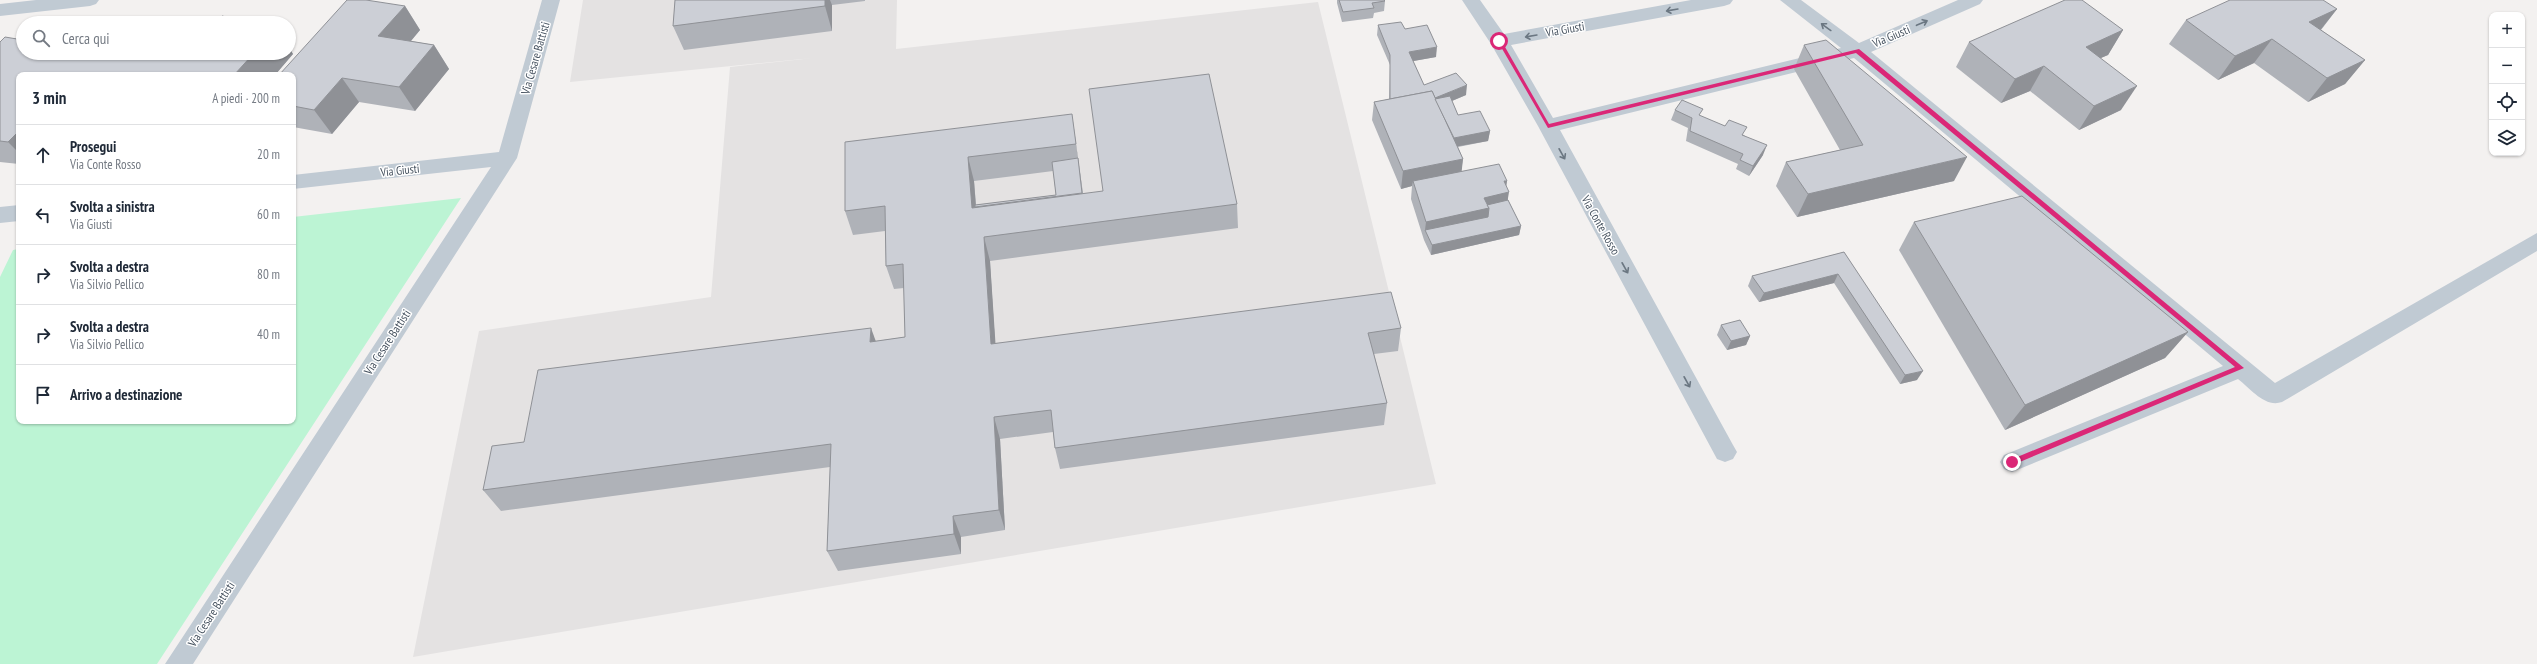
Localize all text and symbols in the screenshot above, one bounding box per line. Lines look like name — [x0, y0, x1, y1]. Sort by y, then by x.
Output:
one-way arrow — [1666, 6, 1679, 14]
map controls — [2489, 12, 2525, 156]
button: + — [2489, 12, 2525, 48]
search box — [16, 16, 296, 60]
street label: Via Giusti — [1543, 18, 1586, 40]
one-way arrow — [1915, 19, 1927, 26]
street label: Via Cesare Battisti — [517, 20, 553, 97]
street label: Via Giusti — [1869, 21, 1912, 51]
one-way arrow — [1820, 23, 1831, 32]
icon: search — [30, 27, 52, 49]
text: Cerca qui — [62, 29, 110, 48]
route start — [1490, 32, 1508, 50]
one-way arrow — [1525, 32, 1538, 40]
button: − — [2489, 48, 2525, 84]
button: locate — [2489, 84, 2525, 120]
text: 3 min — [32, 87, 66, 109]
text: A piedi · 200 m — [212, 90, 280, 107]
button: layers — [2489, 120, 2525, 156]
text: Prosegui — [70, 137, 116, 156]
icon: ahead — [32, 144, 54, 166]
text: 20 m — [257, 146, 280, 163]
one-way arrow — [1559, 148, 1567, 160]
text: Via Conte Rosso — [70, 156, 141, 173]
street label: Via Giusti — [379, 160, 420, 180]
street label: Via Conte Rosso — [1578, 192, 1623, 257]
text: Svolta a sinistra — [70, 197, 155, 216]
icon: left — [32, 204, 54, 226]
text: 60 m — [257, 206, 280, 223]
text: Via Giusti — [70, 216, 112, 233]
text: Svolta a destra — [70, 257, 149, 276]
one-way arrow — [1621, 262, 1629, 274]
icon: right — [32, 264, 54, 286]
text: 80 m — [257, 266, 280, 283]
text: Via Silvio Pellico — [70, 276, 144, 293]
street label: Via Cesare Battisti — [360, 307, 414, 378]
text: Svolta a destra — [70, 317, 149, 336]
icon: right — [32, 324, 54, 346]
text: 40 m — [257, 326, 280, 343]
text: Via Silvio Pellico — [70, 336, 144, 353]
one-way arrow — [1683, 376, 1691, 388]
icon: arrive — [32, 384, 54, 406]
text: Arrivo a destinazione — [70, 385, 183, 404]
route end — [2003, 453, 2021, 471]
street label: Via Cesare Battisti — [184, 579, 238, 650]

